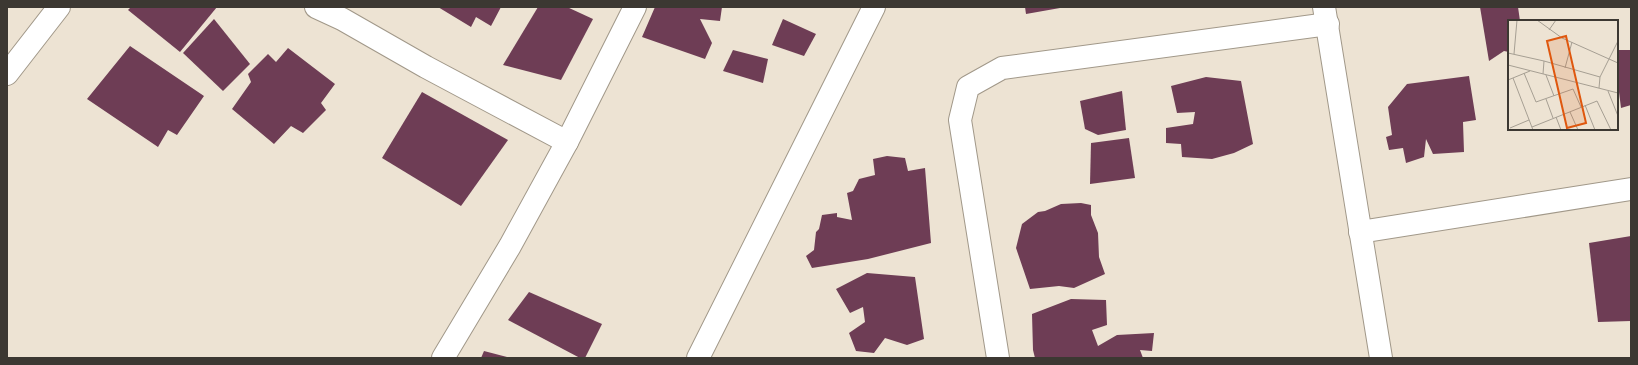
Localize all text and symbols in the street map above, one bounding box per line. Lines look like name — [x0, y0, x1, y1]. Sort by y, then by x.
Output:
inset map — [1508, 20, 1618, 130]

